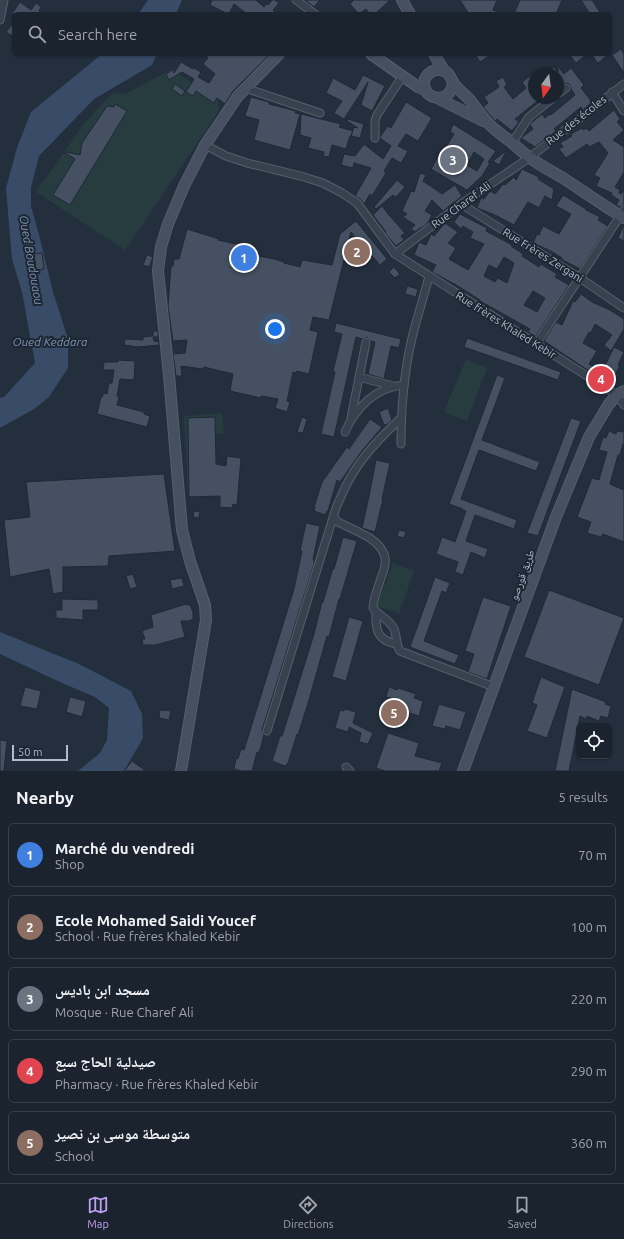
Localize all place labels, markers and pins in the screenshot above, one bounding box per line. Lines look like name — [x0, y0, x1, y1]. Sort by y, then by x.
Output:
pin: 3 — [440, 145, 466, 175]
pin: 2 — [344, 237, 370, 267]
pin: 1 — [231, 243, 257, 273]
pin: 4 — [588, 364, 614, 394]
pin: 5 — [381, 698, 407, 728]

